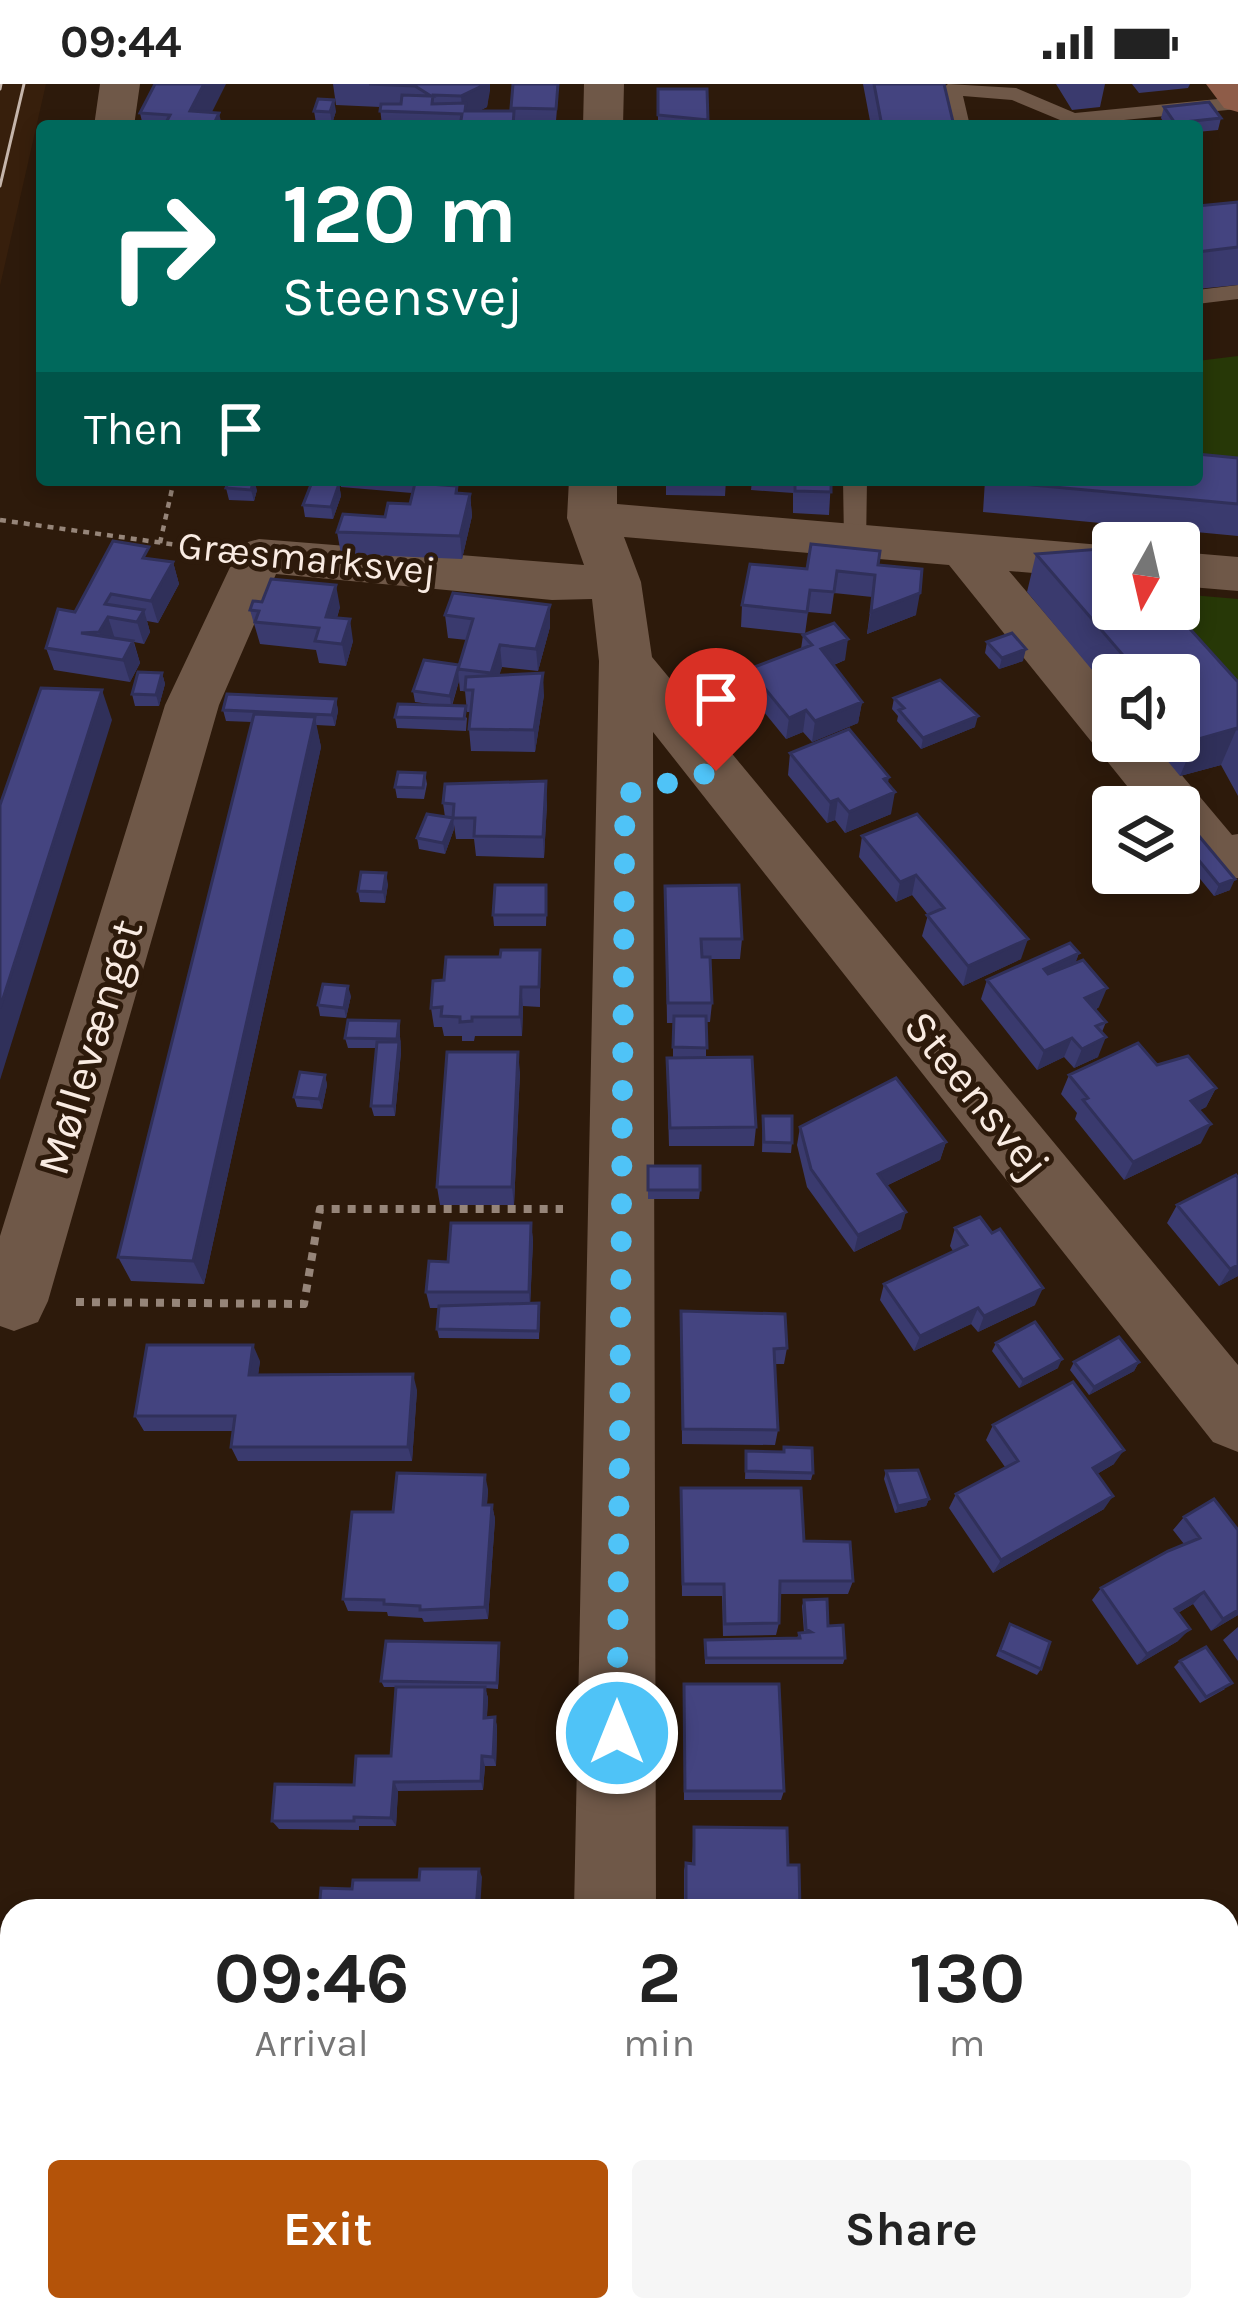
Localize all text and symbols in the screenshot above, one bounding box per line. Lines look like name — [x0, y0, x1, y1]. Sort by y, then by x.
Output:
text: 09:44 — [60, 16, 182, 68]
text: 120 m — [282, 165, 517, 263]
icon: right — [84, 168, 240, 324]
text: Steensvej — [282, 265, 523, 329]
icon: arrive — [208, 396, 274, 462]
text: Then — [84, 403, 184, 455]
street label: Græsmarksvej — [176, 522, 438, 594]
north arrow — [1092, 522, 1200, 630]
map controls — [1092, 522, 1200, 894]
pin — [665, 648, 767, 771]
button: sound — [1092, 654, 1200, 762]
icon: arrive — [683, 666, 749, 732]
button: layers — [1092, 786, 1200, 894]
street label: Møllevænget — [26, 913, 154, 1181]
street label: Steensvej — [893, 1001, 1060, 1190]
position arrow — [554, 1670, 680, 1796]
text: 09:46 — [214, 1936, 409, 2020]
text: 2 — [637, 1936, 681, 2020]
text: 130 — [909, 1936, 1025, 2020]
text: Arrival — [255, 2020, 369, 2066]
text: min — [623, 2020, 695, 2066]
text: m — [949, 2020, 985, 2066]
button: Exit — [48, 2160, 608, 2298]
button: Share — [632, 2160, 1191, 2298]

